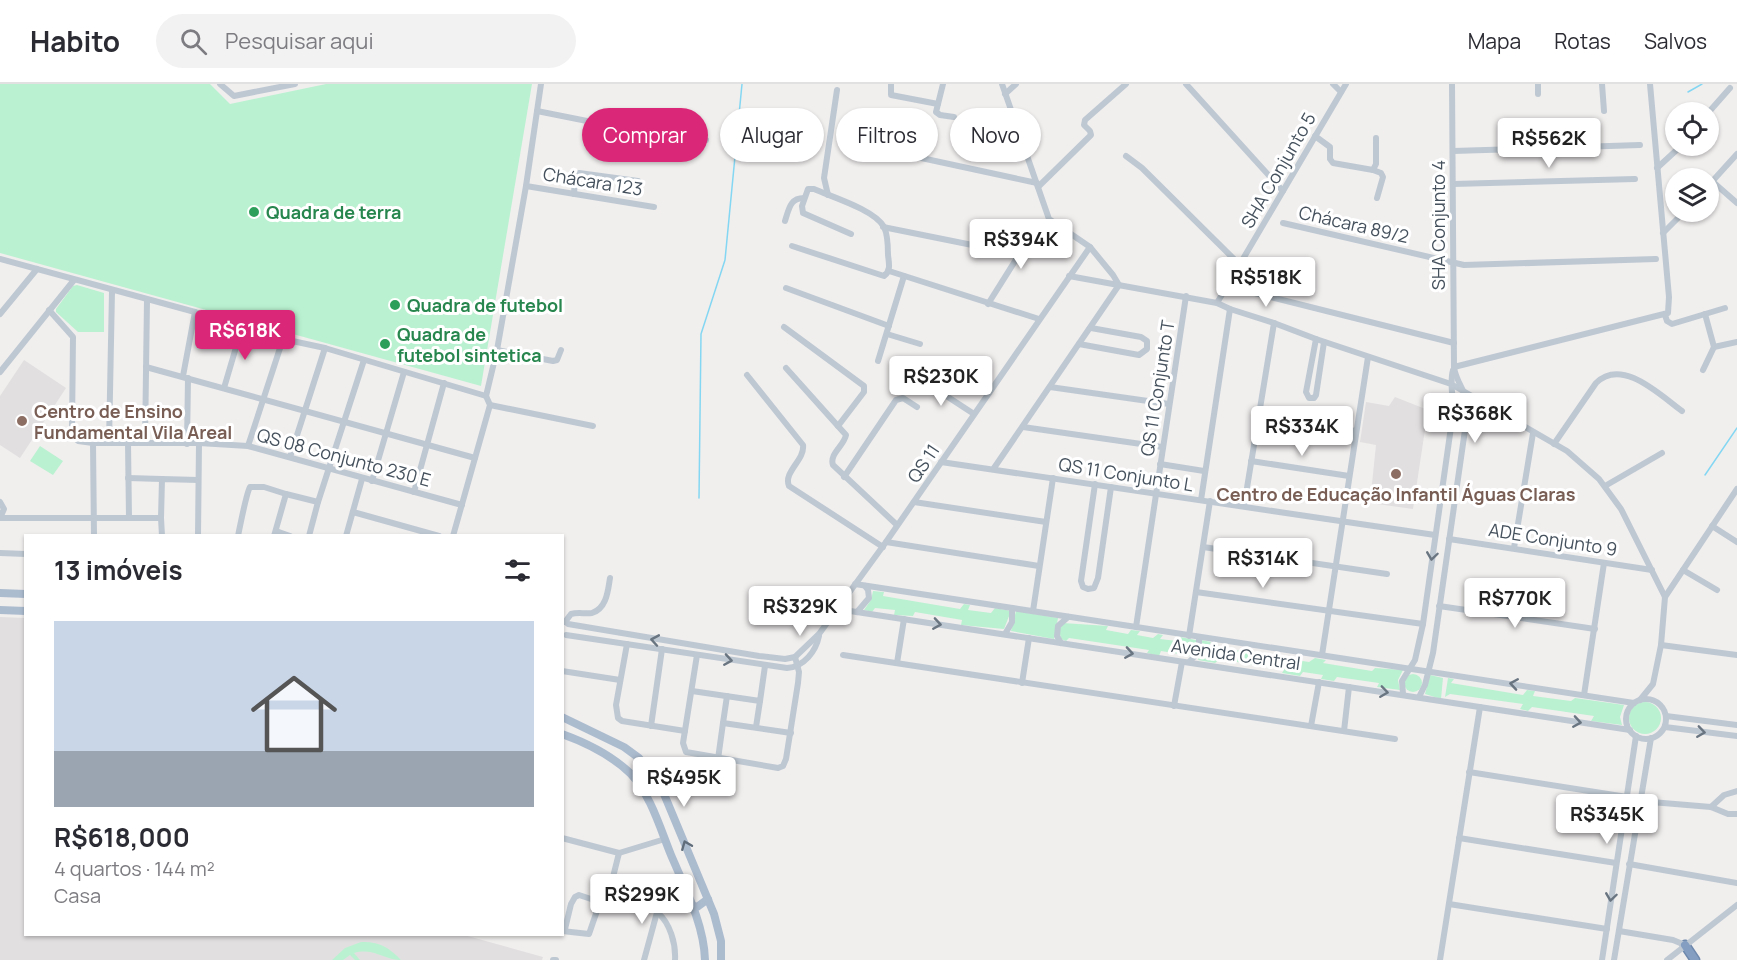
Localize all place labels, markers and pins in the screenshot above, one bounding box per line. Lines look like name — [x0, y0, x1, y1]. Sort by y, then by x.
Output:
pin: R$562K — [1500, 118, 1598, 169]
place label: Quadra de terra — [266, 200, 401, 224]
marker: Quadra de terra — [247, 205, 261, 219]
pin: R$394K — [972, 219, 1070, 270]
pin: R$518K — [1217, 257, 1315, 308]
place label: Quadra de futebol — [407, 293, 563, 317]
marker: Quadra de futebol — [388, 298, 402, 312]
pin: R$618K — [196, 310, 294, 361]
place label: Quadra de futebol sintetica — [397, 322, 542, 367]
marker: Quadra de futebol sintetica — [378, 337, 392, 351]
pin: R$230K — [892, 356, 990, 407]
pin: R$368K — [1426, 393, 1524, 444]
place label: Centro de Ensino Fundamental Vila Areal — [34, 399, 232, 444]
pin: R$334K — [1253, 406, 1351, 457]
marker: Centro de Ensino Fundamental Vila Areal — [15, 414, 29, 428]
marker: Centro de Educação Infantil Águas Claras — [1389, 467, 1403, 481]
place label: Centro de Educação Infantil Águas Claras — [1217, 482, 1576, 506]
pin: R$314K — [1214, 538, 1312, 589]
pin: R$770K — [1466, 578, 1564, 629]
pin: R$329K — [751, 586, 849, 637]
pin: R$495K — [635, 757, 733, 808]
pin: R$345K — [1558, 794, 1656, 845]
pin: R$299K — [593, 874, 691, 925]

